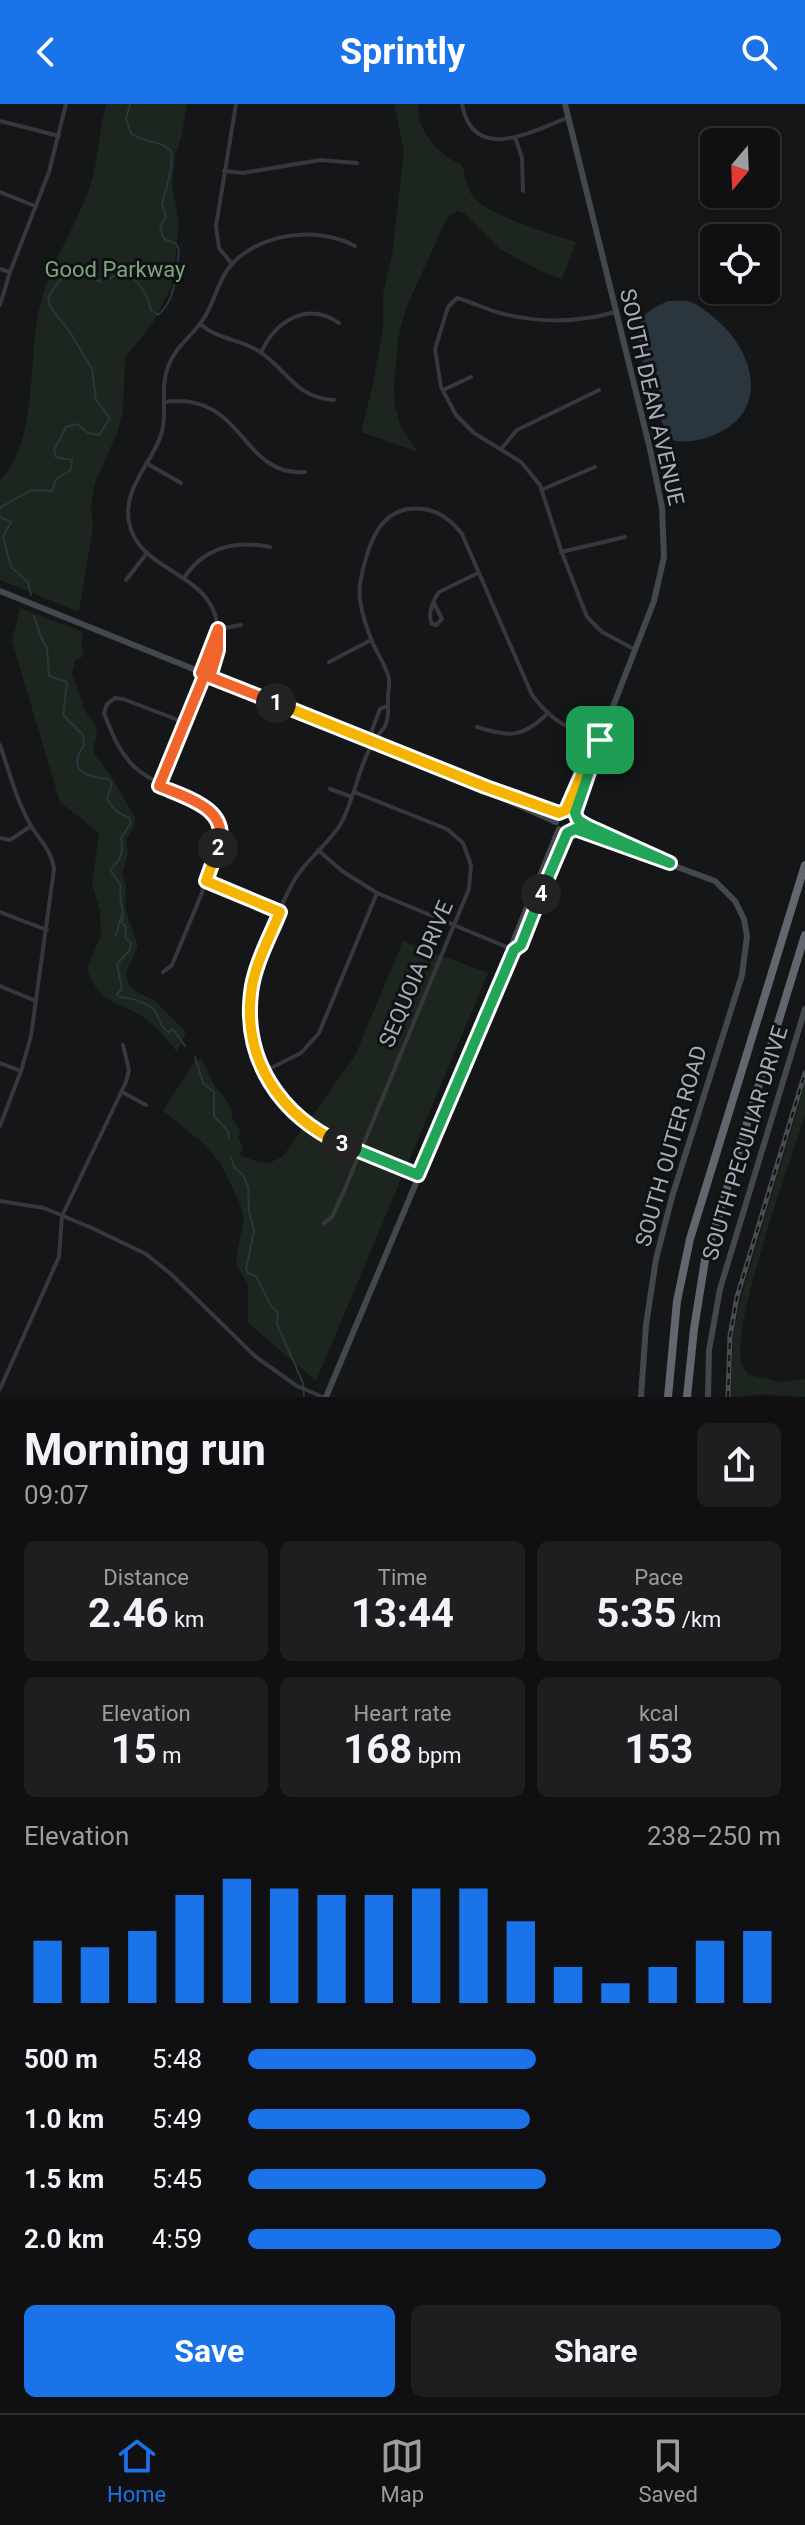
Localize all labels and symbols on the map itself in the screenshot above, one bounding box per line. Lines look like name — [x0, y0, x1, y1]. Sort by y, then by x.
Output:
north arrow — [700, 128, 780, 208]
park label: Good Parkway — [44, 257, 186, 282]
street label: SOUTH DEAN AVENUE — [615, 286, 689, 508]
pin: 1 — [256, 683, 296, 723]
pin — [566, 706, 634, 774]
pin: 2 — [198, 828, 238, 868]
pin: 4 — [521, 874, 561, 914]
street label: SEQUOIA DRIVE — [374, 897, 458, 1051]
street label: SOUTH PECULIAR DRIVE — [697, 1023, 793, 1263]
street label: SOUTH OUTER ROAD — [630, 1043, 712, 1249]
pin: 3 — [322, 1124, 362, 1164]

